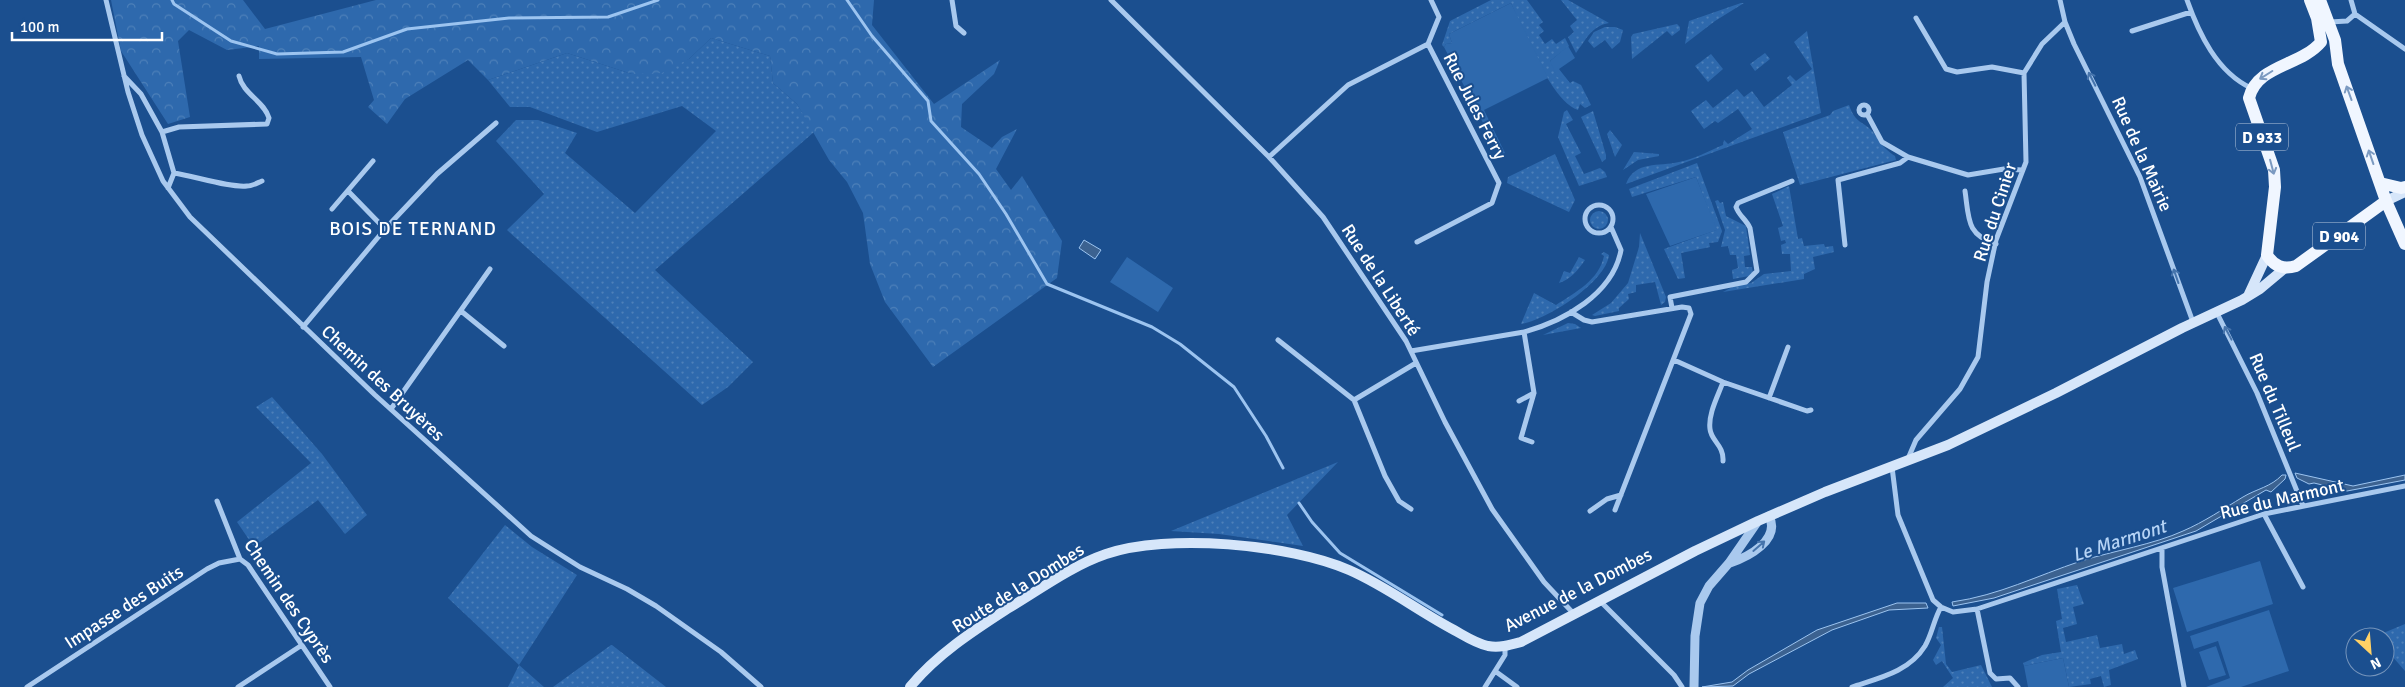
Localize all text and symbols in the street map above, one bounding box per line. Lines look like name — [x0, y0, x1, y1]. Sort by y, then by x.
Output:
scale bar — [12, 10, 162, 42]
text: 100 m — [20, 18, 60, 36]
street label: Rue Jules Ferry — [1439, 49, 1512, 164]
one-way arrow — [2259, 70, 2273, 80]
one-way arrow — [2087, 72, 2096, 87]
one-way arrow — [2343, 85, 2353, 101]
street label: Rue de la Mairie — [2107, 93, 2177, 215]
road number: D 933 — [2236, 124, 2288, 150]
one-way arrow — [2366, 150, 2375, 165]
street label: Rue du Cinier — [1969, 159, 2021, 264]
one-way arrow — [2268, 159, 2277, 175]
district label: BOIS DE TERNAND — [329, 217, 497, 241]
street label: Rue de la Liberté — [1337, 220, 1425, 340]
road number: D 904 — [2313, 222, 2365, 250]
one-way arrow — [2171, 269, 2180, 285]
street label: Chemin des Bruyères — [317, 320, 449, 446]
one-way arrow — [2223, 326, 2232, 341]
street label: Rue du Tilleul — [2244, 350, 2306, 454]
street label: Rue du Marmont — [2218, 474, 2346, 524]
water label: Le Marmont — [2069, 514, 2171, 567]
street label: Chemin des Cyprès — [239, 535, 339, 667]
street label: Route de la Dombes — [948, 538, 1088, 637]
one-way arrow — [1753, 541, 1766, 552]
street label: Avenue de la Dombes — [1500, 543, 1656, 637]
street label: Impasse des Buits — [61, 560, 188, 654]
north arrow — [2345, 627, 2395, 677]
text: N — [2367, 653, 2384, 673]

